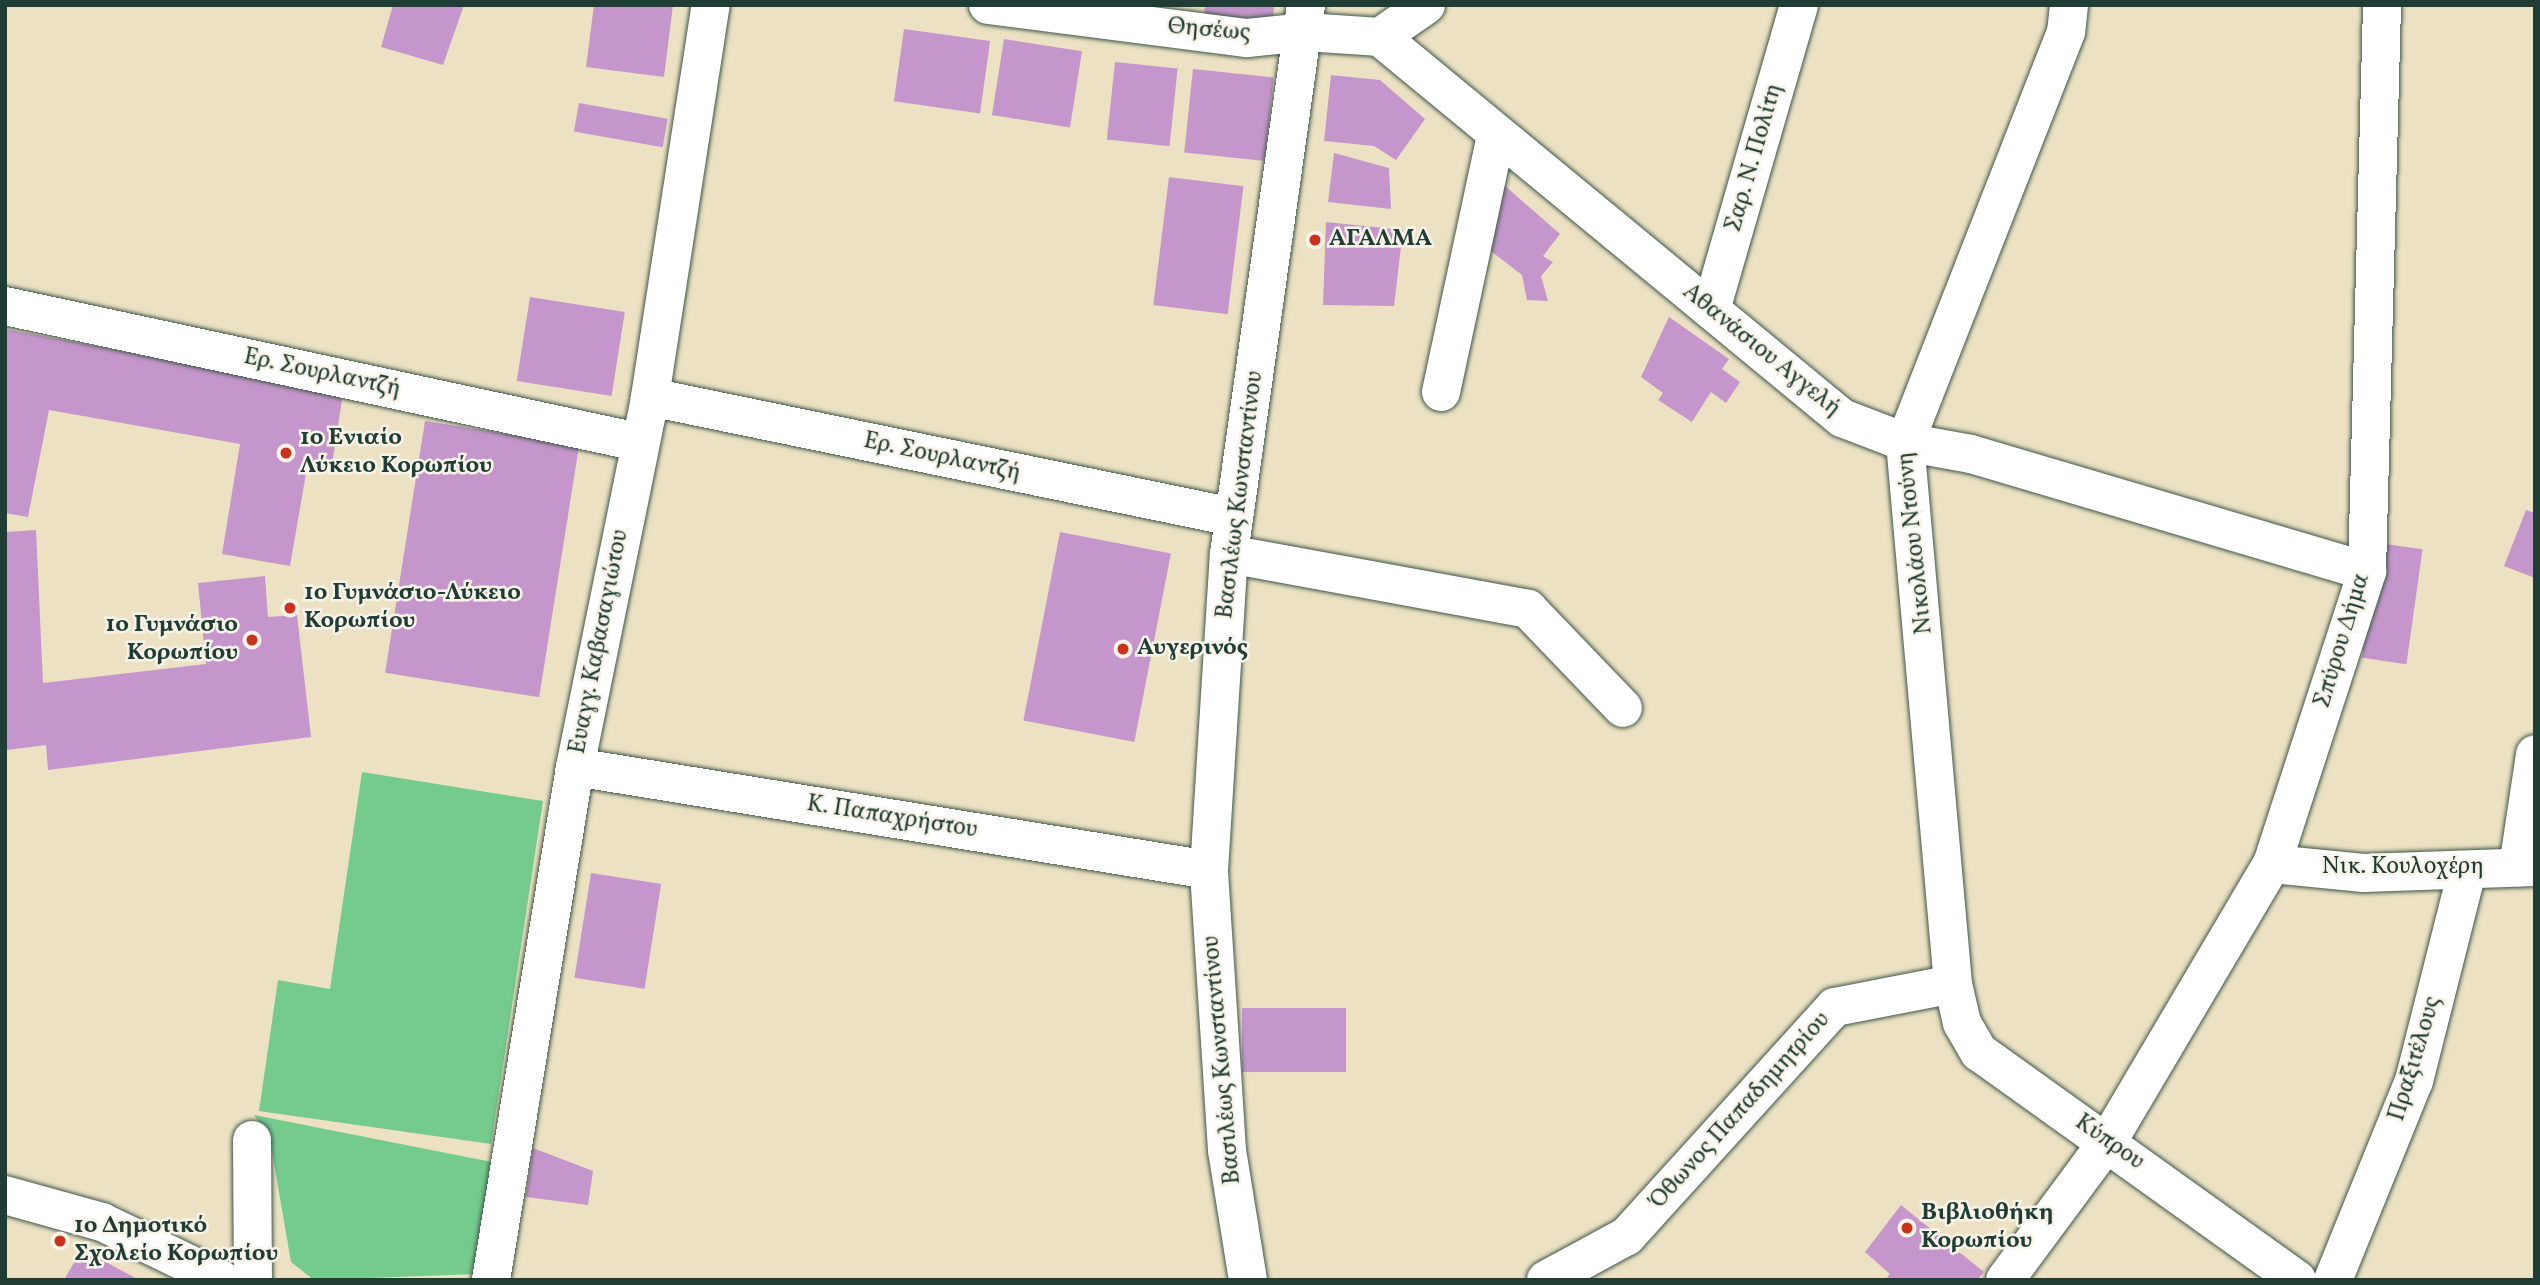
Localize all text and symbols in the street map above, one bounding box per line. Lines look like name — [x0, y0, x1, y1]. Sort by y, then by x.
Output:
street label: Θησέως — [1166, 13, 1252, 49]
street label: Σαρ. Ν. Πολίτη — [1720, 81, 1790, 235]
place label: ΑΓΑΛΜΑ — [1329, 226, 1432, 254]
marker: ΑΓΑΛΜΑ — [1307, 232, 1323, 248]
street label: Αθανάσιου Αγγελή — [1676, 278, 1846, 424]
street label: Ερ. Σουρλαντζή — [241, 343, 403, 405]
street label: Βασιλέως Κωνσταντίνου — [1211, 369, 1271, 621]
place label: 1ο Ενιαίο Λύκειο Κορωπίου — [300, 425, 492, 481]
street label: Ερ. Σουρλαντζή — [861, 427, 1023, 489]
marker: 1ο Ενιαίο Λύκειο Κορωπίου — [278, 445, 294, 461]
street label: Νικολάου Ντούνη — [1892, 450, 1940, 636]
street label: Ευαγγ. Καβασαγιώτου — [564, 527, 636, 757]
street label: Σπύρου Δήμα — [2309, 570, 2377, 712]
place label: 1ο Γυμνάσιο-Λύκειο Κορωπίου — [304, 580, 521, 636]
marker: 1ο Γυμνάσιο-Λύκειο Κορωπίου — [282, 600, 298, 616]
place label: 1ο Γυμνάσιο Κορωπίου — [106, 612, 238, 668]
marker: 1ο Γυμνάσιο Κορωπίου — [244, 632, 260, 648]
place label: Αυγερινός — [1137, 635, 1248, 663]
marker: Αυγερινός — [1115, 641, 1131, 657]
street label: Κ. Παπαχρήστου — [805, 790, 979, 846]
street label: Νικ. Κουλοχέρη — [2322, 854, 2484, 882]
street label: Βασιλέως Κωνσταντίνου — [1198, 934, 1248, 1186]
street label: Πραξιτέλους — [2383, 993, 2449, 1125]
street label: Όθωνος Παπαδημητρίου — [1645, 1007, 1837, 1215]
street label: Κύπρου — [2069, 1109, 2149, 1177]
place label: Βιβλιοθήκη Κορωπίου — [1921, 1200, 2054, 1256]
place label: 1ο Δημοτικό Σχολείο Κορωπίου — [74, 1213, 278, 1269]
marker: Βιβλιοθήκη Κορωπίου — [1899, 1220, 1915, 1236]
marker: 1ο Δημοτικό Σχολείο Κορωπίου — [52, 1233, 68, 1249]

